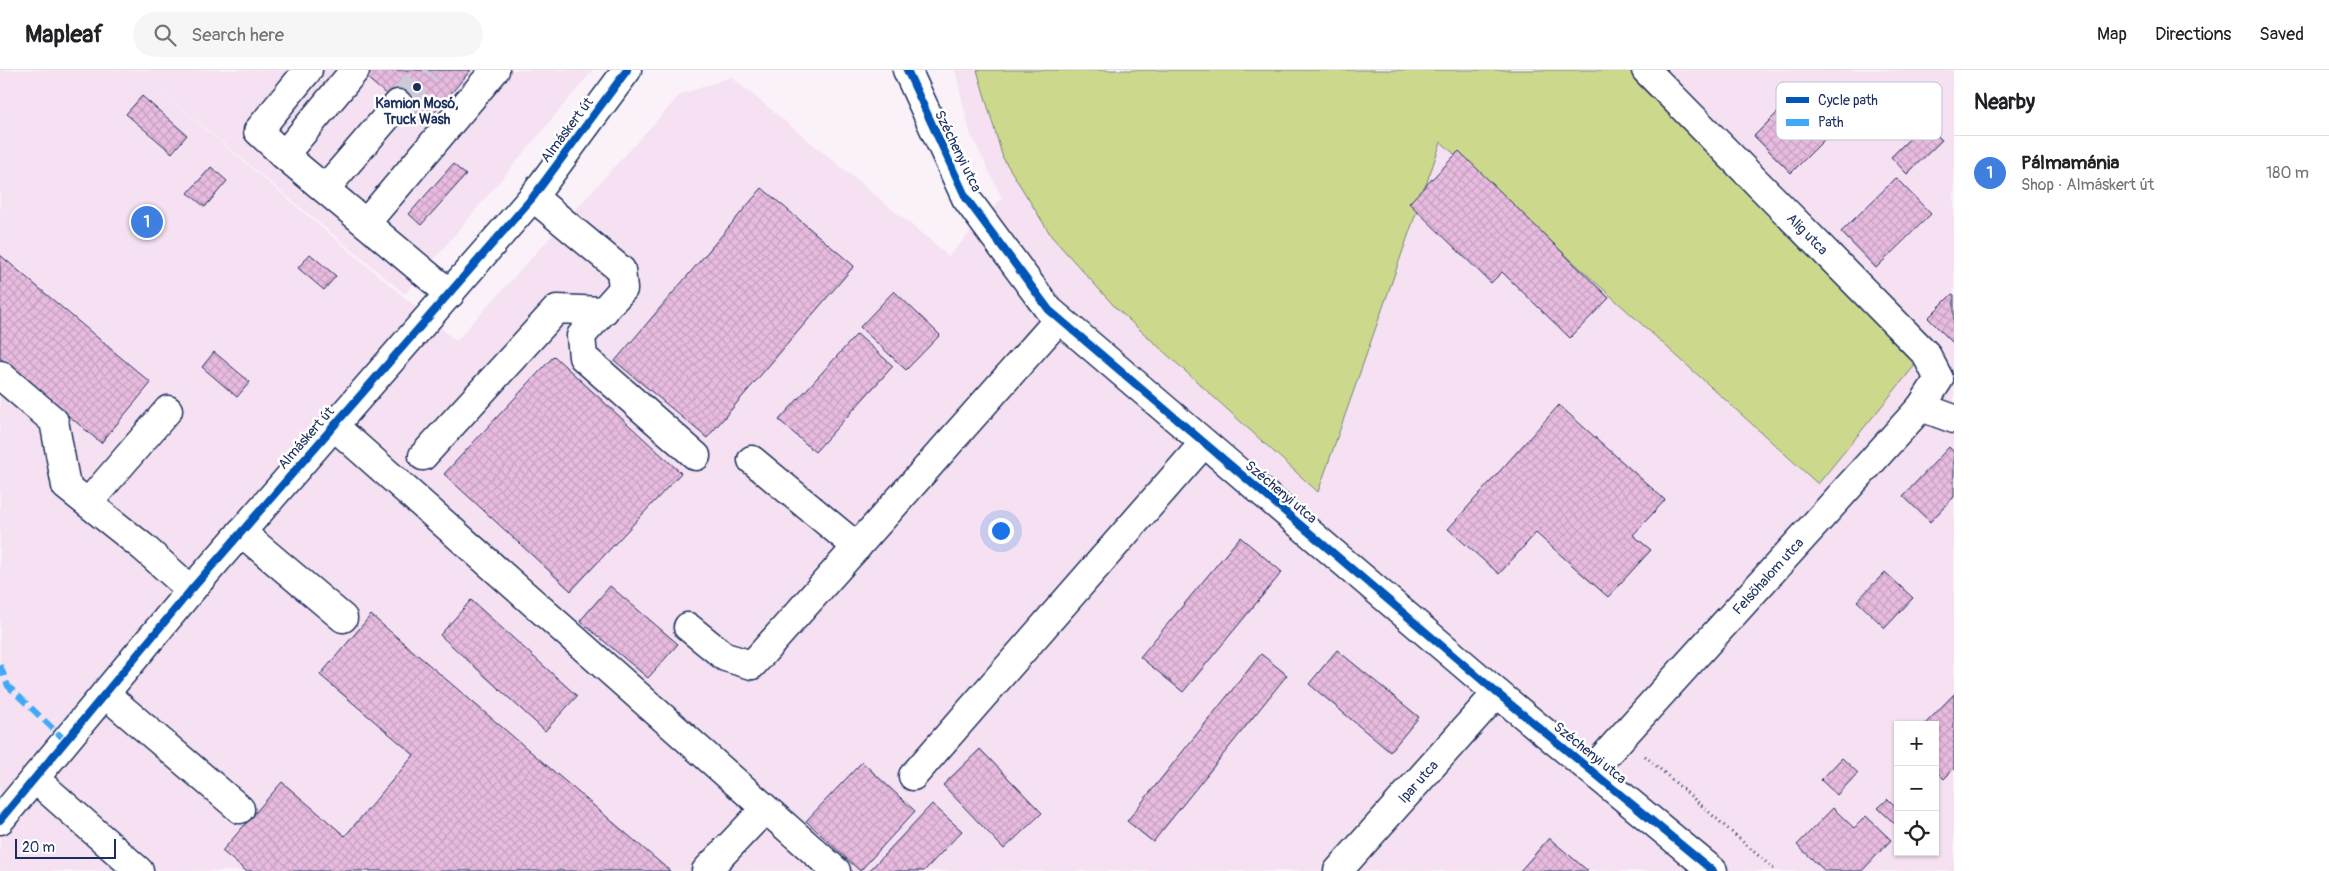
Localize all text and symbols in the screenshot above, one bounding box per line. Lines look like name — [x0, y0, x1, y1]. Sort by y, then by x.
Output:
search box — [133, 12, 483, 57]
text: Mapleaf — [25, 20, 103, 49]
icon: search — [151, 21, 179, 49]
text: Search here — [191, 23, 284, 47]
text: Map — [2097, 23, 2127, 46]
text: Directions — [2155, 23, 2231, 46]
text: Saved — [2259, 23, 2304, 46]
marker: Kamion Mosó, Truck Wash — [411, 81, 423, 93]
legend — [1776, 82, 1942, 140]
text: Nearby — [1974, 89, 2035, 116]
text: Cycle path — [1818, 92, 1878, 109]
street label: Almáskert út — [537, 94, 597, 166]
place label: Kamion Mosó, Truck Wash — [375, 95, 459, 128]
street label: Széchenyi utca — [931, 107, 985, 195]
text: Path — [1818, 114, 1843, 131]
text: Pálmamánia — [2021, 151, 2119, 175]
text: 1 — [1987, 163, 1993, 183]
text: 180 m — [2266, 163, 2309, 183]
text: Shop · Almáskert út — [2021, 175, 2154, 195]
pin: 1 — [131, 203, 163, 241]
street label: Alig utca — [1783, 210, 1832, 258]
street label: Almáskert út — [274, 403, 338, 473]
street label: Széchenyi utca — [1242, 457, 1320, 527]
your location — [988, 518, 1014, 544]
street label: Felsőhalom utca — [1729, 534, 1807, 618]
street label: Széchenyi utca — [1550, 718, 1630, 788]
map controls — [1894, 721, 1939, 856]
button: + — [1894, 721, 1939, 766]
street label: Ipar utca — [1394, 757, 1441, 806]
button: − — [1894, 766, 1939, 811]
button: locate — [1894, 811, 1939, 856]
scale bar — [15, 836, 116, 859]
text: 20 m — [22, 839, 55, 856]

